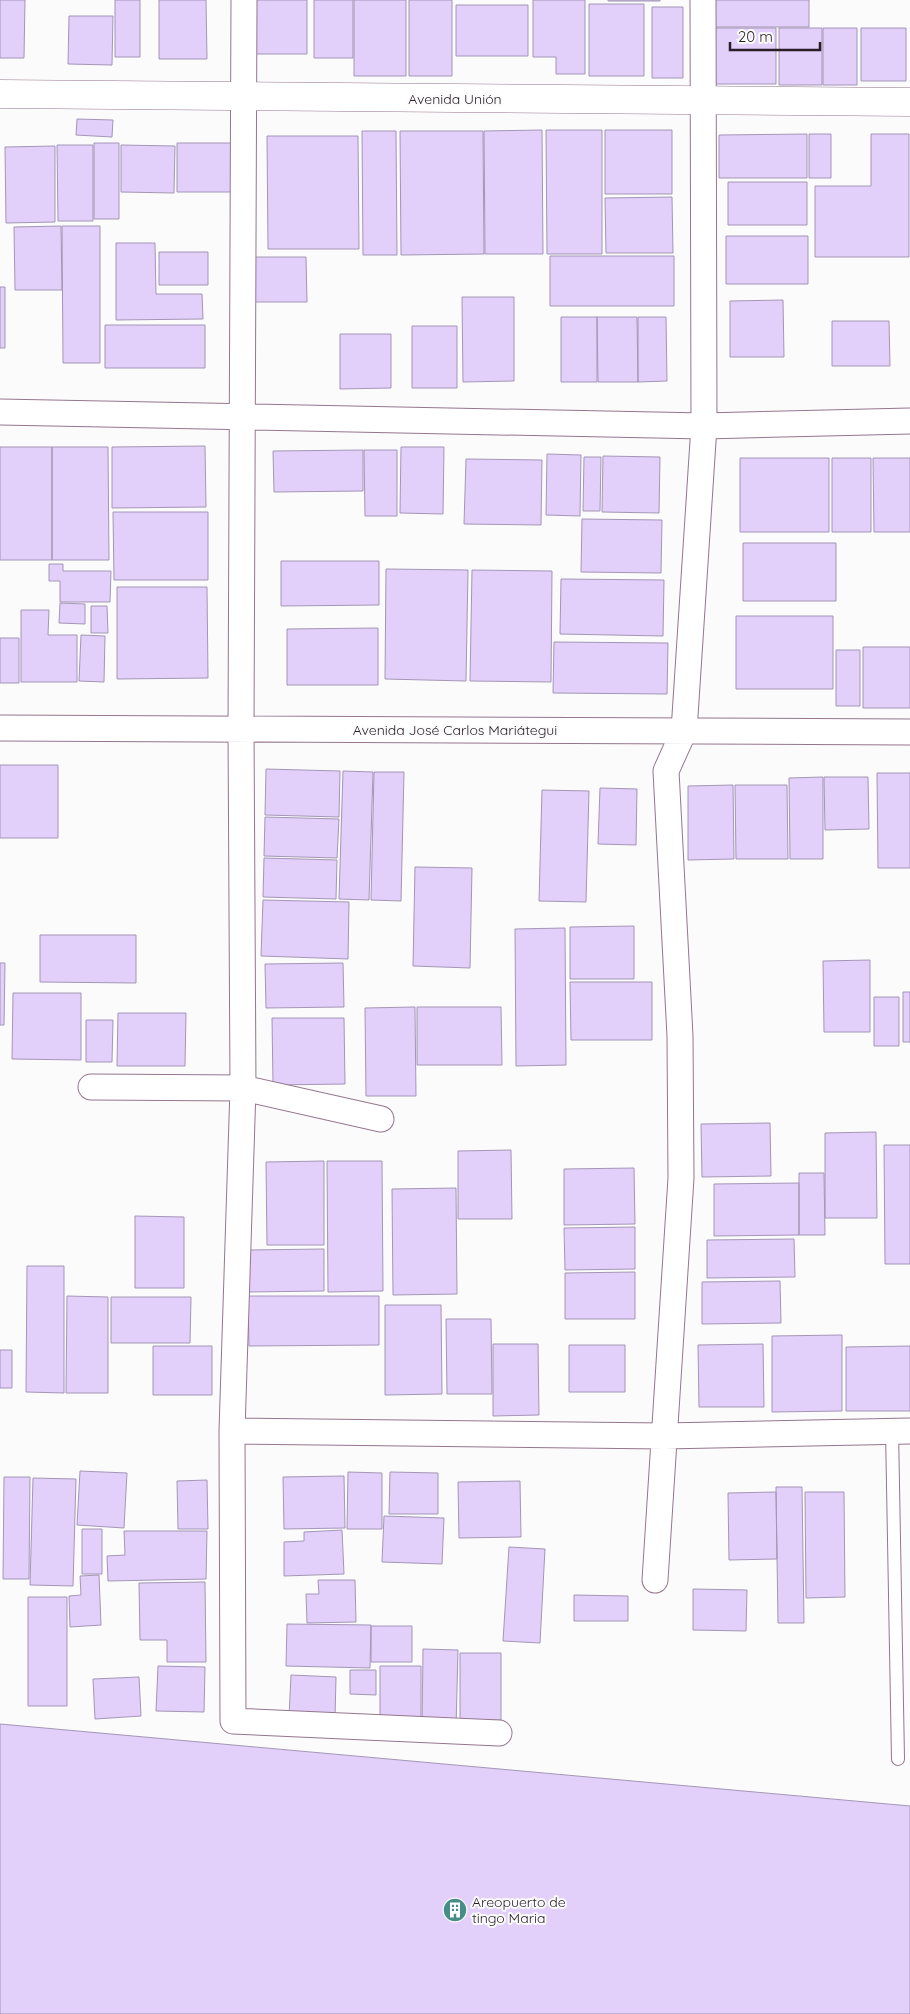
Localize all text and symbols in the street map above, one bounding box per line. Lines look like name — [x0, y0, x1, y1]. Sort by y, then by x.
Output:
scale bar — [730, 20, 820, 52]
text: 20 m — [738, 27, 773, 46]
street label: Avenida Unión — [408, 90, 502, 108]
street label: Avenida José Carlos Mariátegui — [353, 721, 557, 739]
place label: Areopuerto de tingo Maria — [472, 1893, 566, 1927]
building icon: Areopuerto de tingo Maria — [442, 1897, 468, 1923]

